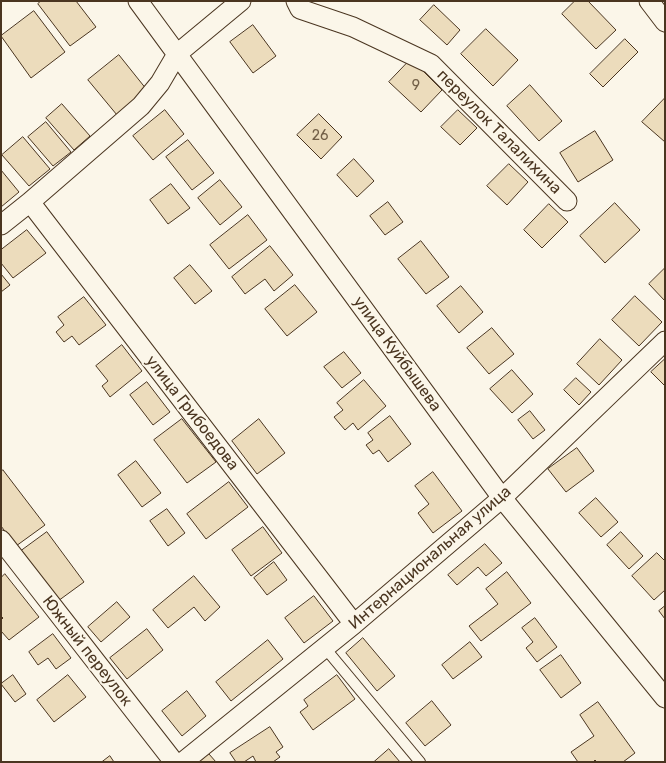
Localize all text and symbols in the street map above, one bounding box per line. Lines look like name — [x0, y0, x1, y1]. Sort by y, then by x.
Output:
street label: переулок Талалихина — [433, 66, 565, 198]
house number: 9 — [412, 78, 420, 94]
house number: 26 — [312, 128, 328, 144]
street label: улица Куйбышева — [349, 293, 445, 415]
street label: улица Грибоедова — [141, 352, 243, 474]
street label: Интернациональная улица — [345, 482, 515, 634]
street label: Южный переулок — [38, 592, 136, 710]

